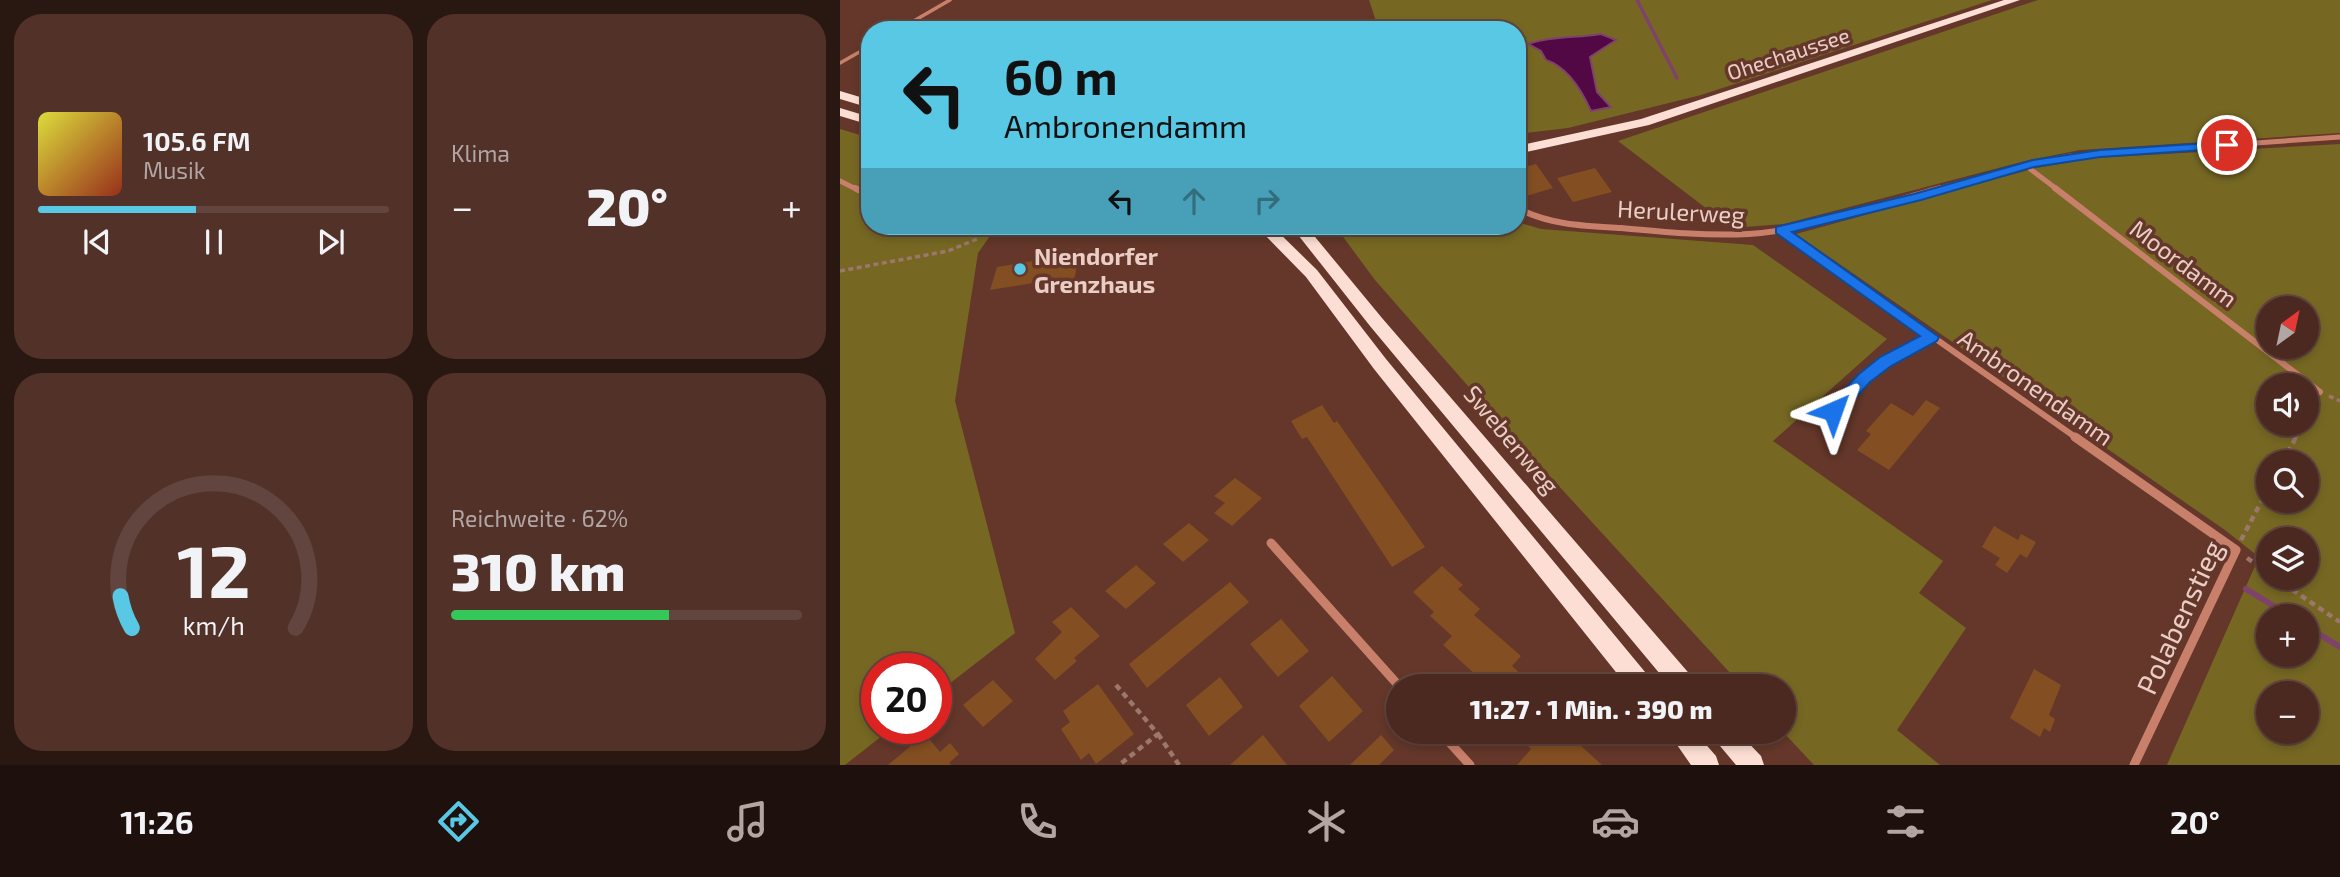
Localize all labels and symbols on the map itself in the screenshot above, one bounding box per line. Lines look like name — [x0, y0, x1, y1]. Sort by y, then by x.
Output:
street label: Ohechaussee — [1724, 21, 1852, 85]
pin — [2197, 115, 2257, 175]
street label: Herulerweg — [1616, 193, 1746, 229]
street label: Moordamm — [2125, 213, 2243, 313]
place label: Niendorfer Grenzhaus — [1034, 241, 1159, 298]
marker: Niendorfer Grenzhaus — [1012, 261, 1028, 277]
north arrow — [2256, 296, 2319, 359]
street label: Ambronendamm — [1953, 323, 2119, 451]
position arrow — [1796, 374, 1870, 448]
street label: Swebenweg — [1458, 379, 1566, 499]
street label: Polabenstieg — [2129, 534, 2230, 699]
speed limit sign: 20 — [861, 653, 952, 744]

